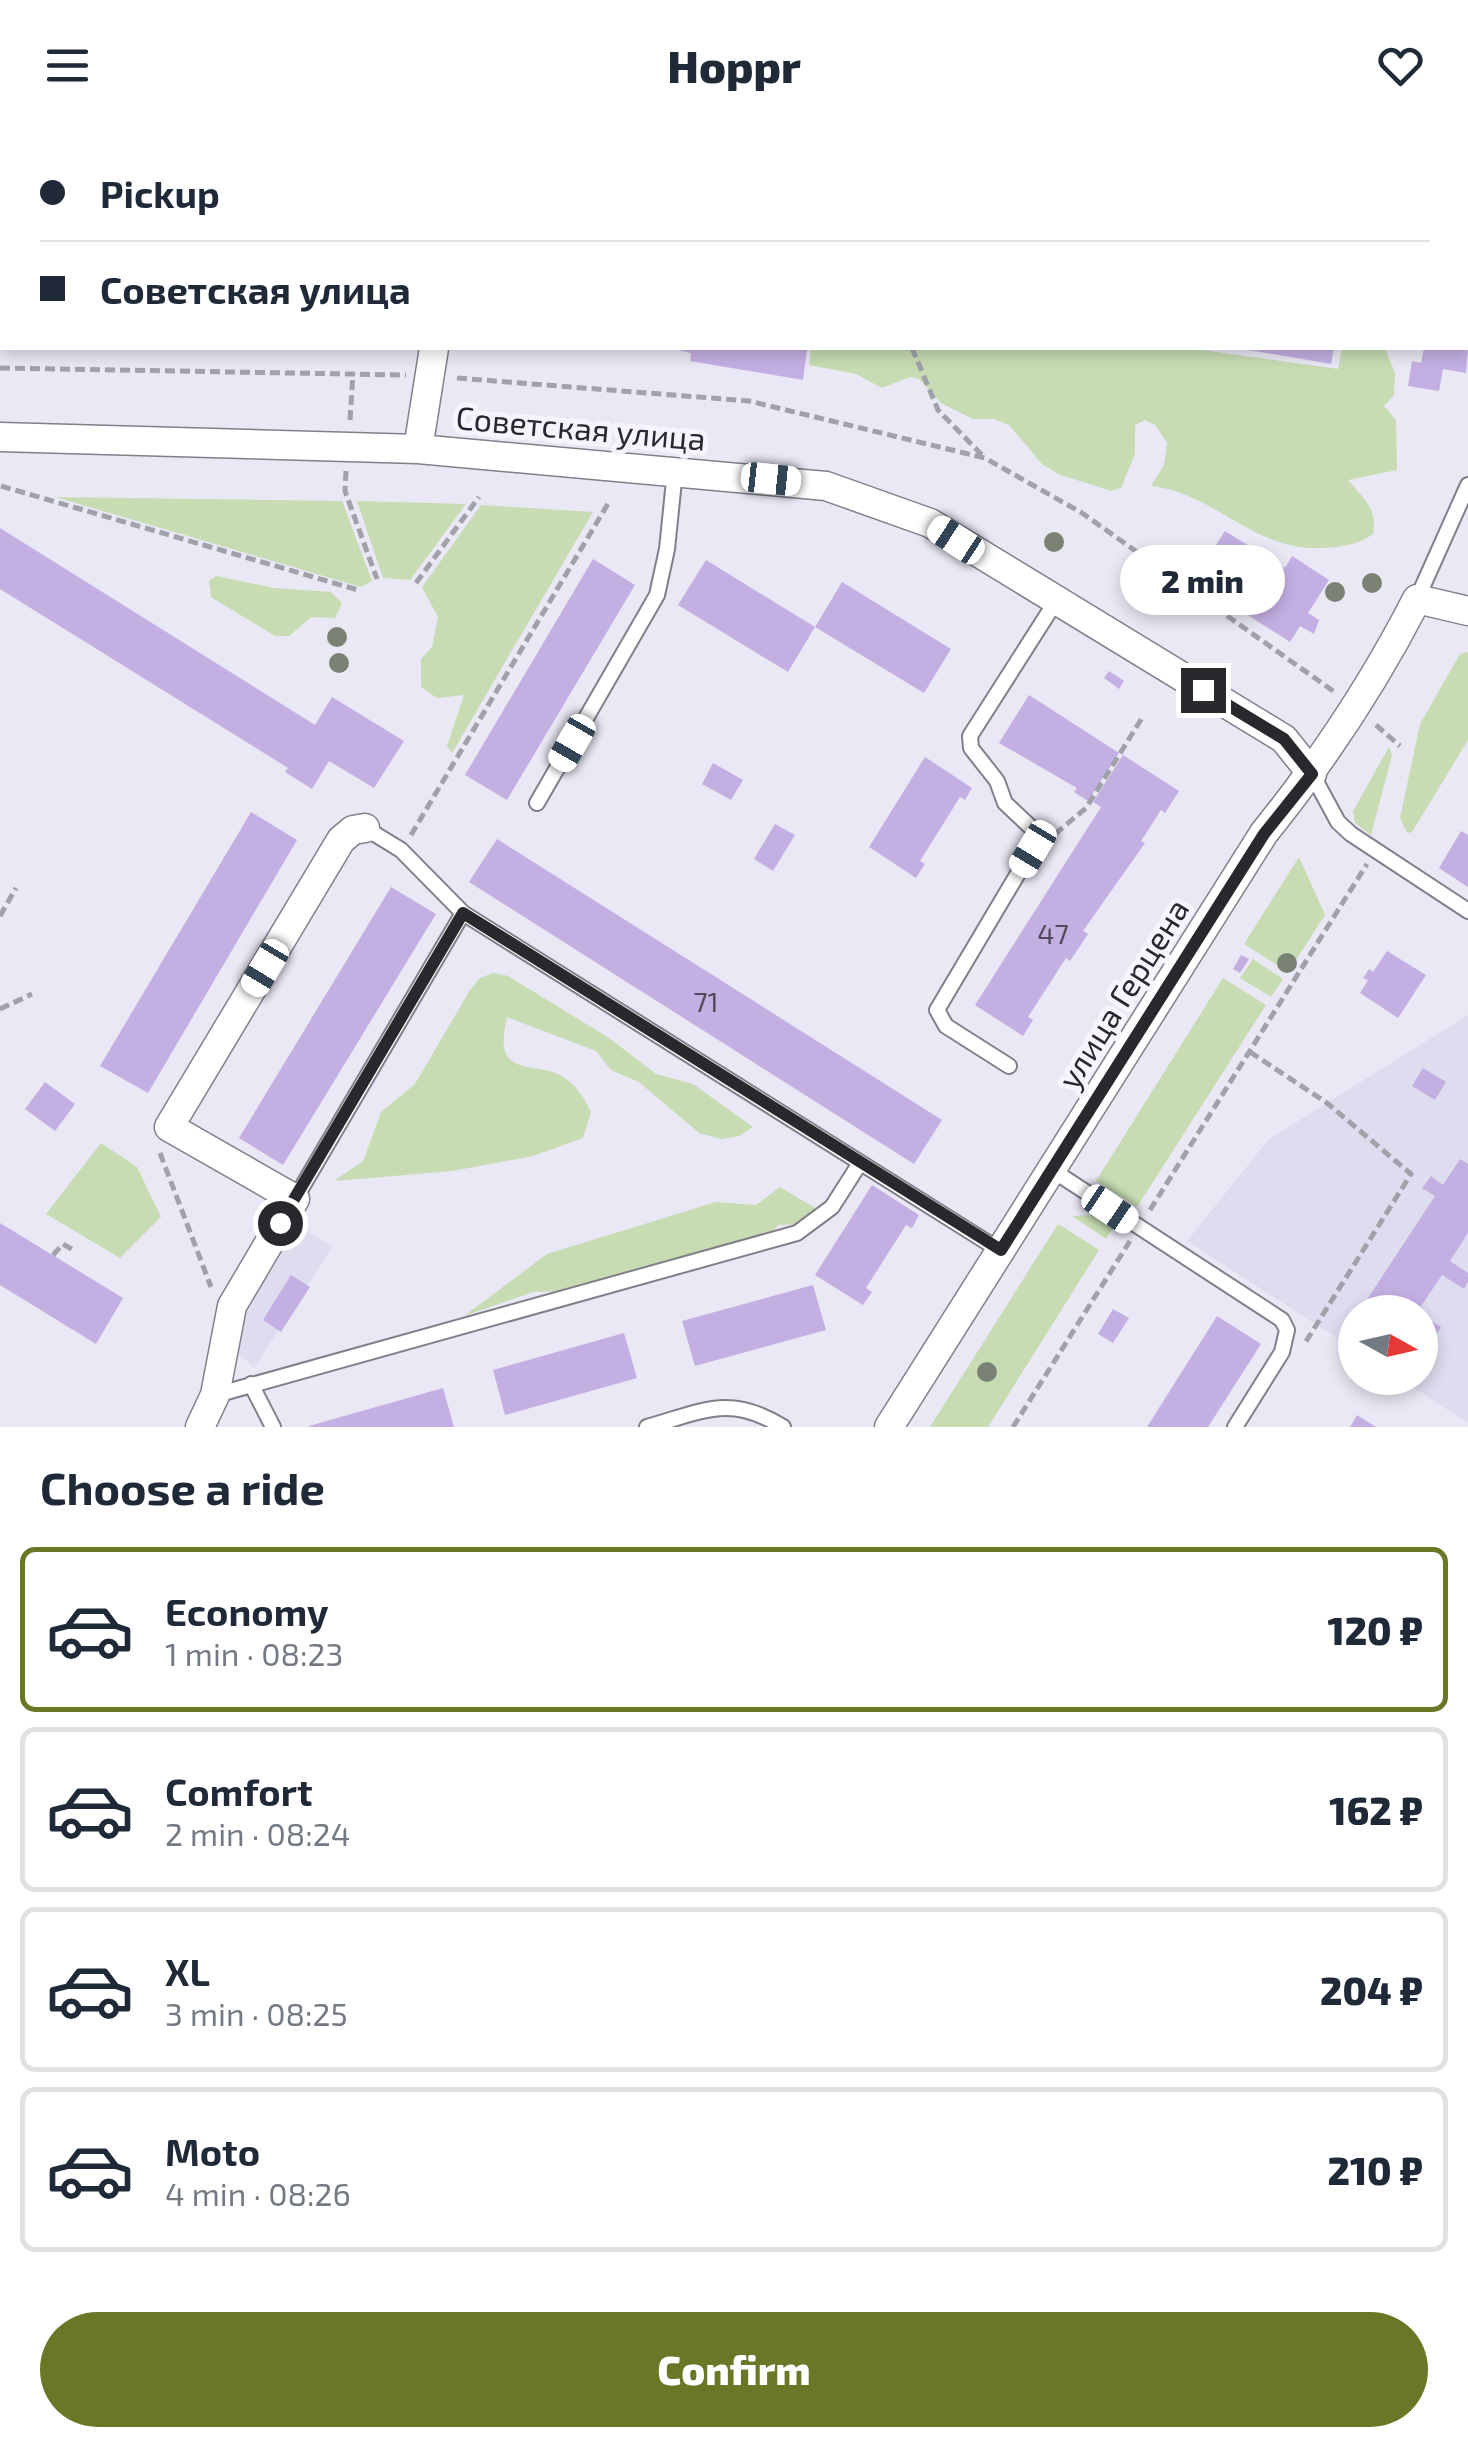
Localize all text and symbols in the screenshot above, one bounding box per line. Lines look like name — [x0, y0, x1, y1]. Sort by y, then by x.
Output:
icon: menu — [40, 38, 95, 93]
text: Hoppr — [667, 38, 801, 92]
icon: heart — [1373, 38, 1428, 93]
text: Pickup — [100, 170, 220, 216]
text: Советская улица — [100, 266, 411, 312]
street label: Советская улица — [454, 397, 707, 458]
car — [740, 461, 802, 497]
car — [923, 511, 989, 569]
callout: 2 min — [1120, 545, 1286, 615]
text: 2 min — [1161, 561, 1244, 599]
route end — [1181, 668, 1226, 713]
car — [544, 710, 600, 776]
car — [1005, 816, 1061, 882]
street label: улица Герцена — [1049, 891, 1196, 1095]
house number: 47 — [1037, 916, 1069, 950]
car — [237, 935, 293, 1001]
house number: 71 — [693, 984, 719, 1018]
car — [1077, 1180, 1143, 1238]
route start — [258, 1201, 303, 1246]
north arrow — [1338, 1295, 1438, 1395]
map controls — [1338, 1295, 1438, 1395]
text: Choose a ride — [40, 1460, 325, 1514]
icon: car — [45, 1585, 135, 1675]
text: Economy — [165, 1588, 329, 1634]
text: 120 ₽ — [1328, 1607, 1423, 1653]
text: 1 min · 08:23 — [165, 1634, 343, 1672]
icon: car — [45, 1765, 135, 1855]
text: Comfort — [165, 1768, 313, 1814]
text: 162 ₽ — [1329, 1787, 1423, 1833]
text: 2 min · 08:24 — [165, 1814, 350, 1852]
icon: car — [45, 1945, 135, 2035]
text: XL — [165, 1948, 210, 1994]
text: 204 ₽ — [1320, 1967, 1423, 2013]
text: 3 min · 08:25 — [165, 1994, 348, 2032]
icon: car — [45, 2125, 135, 2215]
text: Moto — [165, 2128, 260, 2174]
text: 210 ₽ — [1328, 2147, 1423, 2193]
text: 4 min · 08:26 — [165, 2174, 351, 2212]
button: Confirm — [40, 2312, 1428, 2427]

